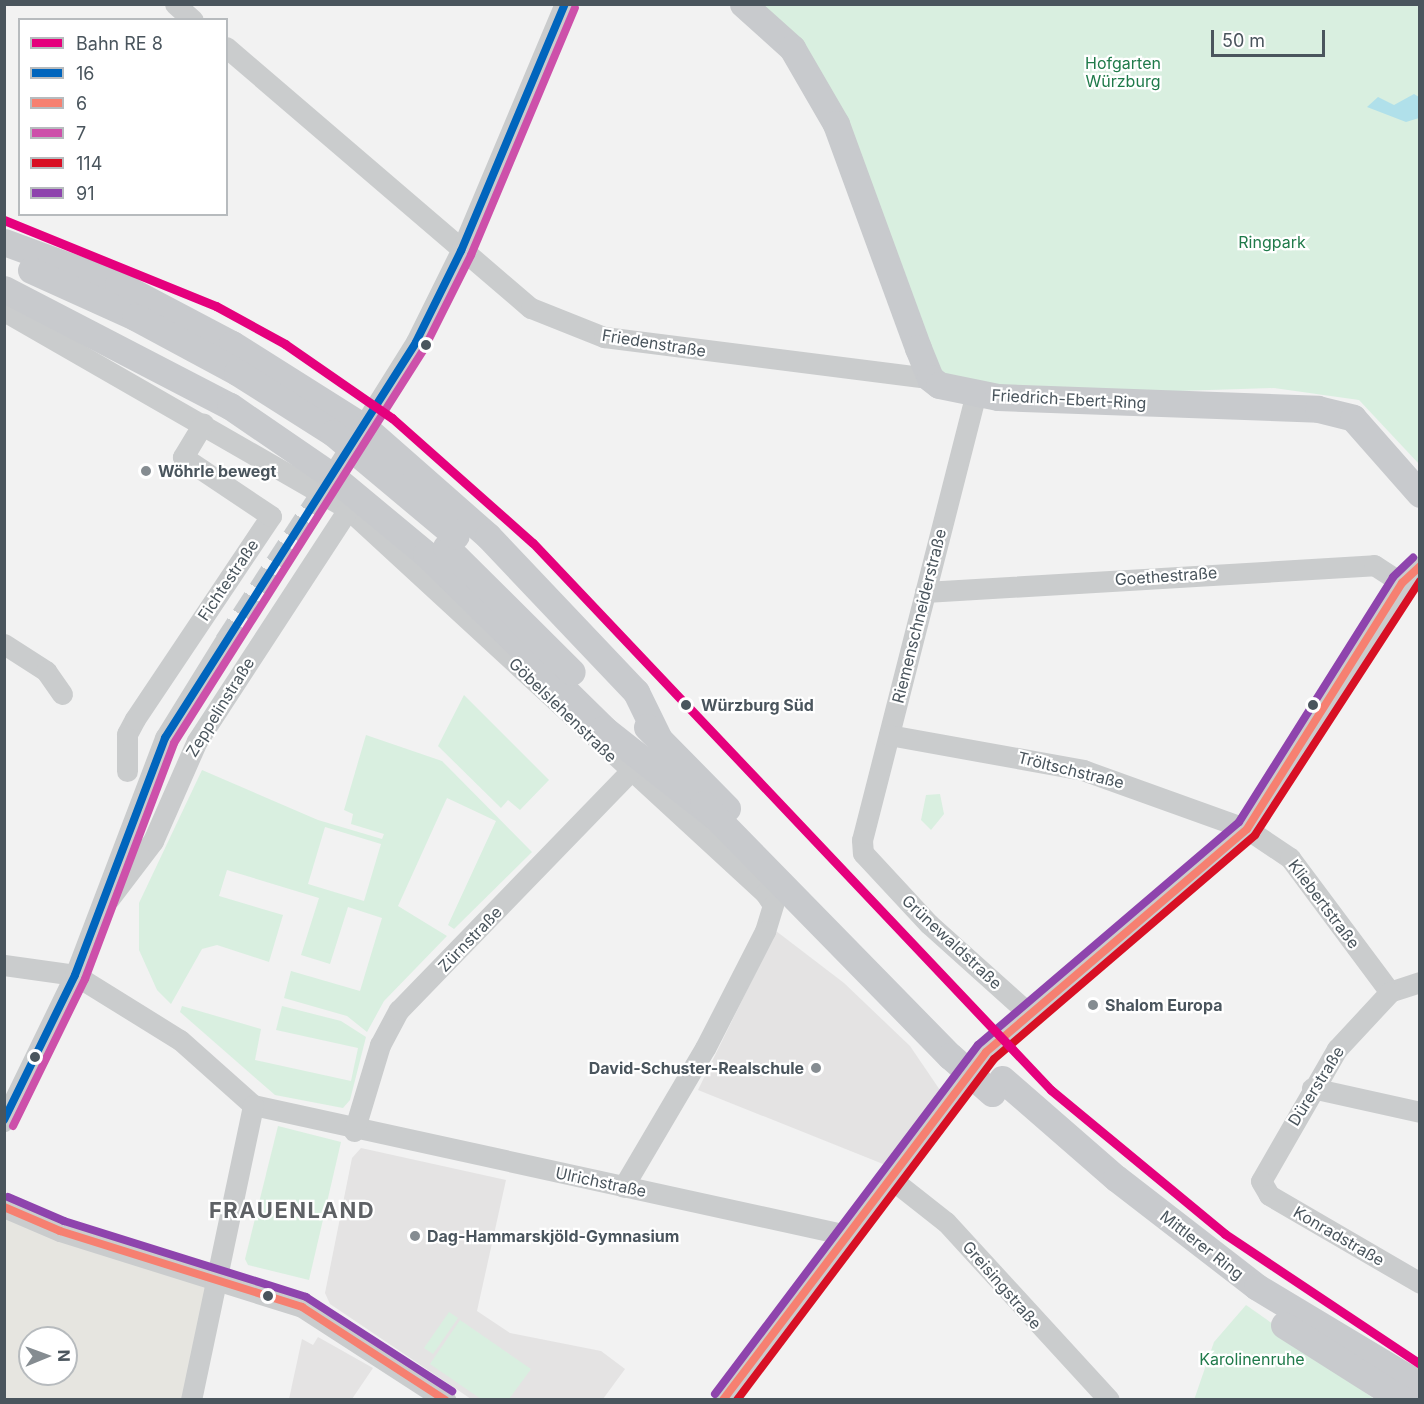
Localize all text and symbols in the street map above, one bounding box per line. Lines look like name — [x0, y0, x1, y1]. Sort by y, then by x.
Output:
legend — [18, 18, 228, 216]
scale bar — [1214, 18, 1328, 56]
text: 50 m — [1222, 30, 1265, 51]
text: Bahn RE 8 — [76, 33, 163, 54]
park label: Hofgarten Würzburg — [1085, 53, 1161, 91]
text: 16 — [76, 63, 94, 84]
text: 6 — [76, 93, 87, 114]
text: 7 — [76, 123, 86, 144]
text: 114 — [76, 153, 102, 174]
text: 91 — [76, 183, 94, 204]
park label: Ringpark — [1238, 232, 1306, 252]
street label: Friedenstraße — [601, 325, 707, 361]
unlabelled marker — [420, 339, 432, 351]
street label: Friedrich-Ebert-Ring — [991, 385, 1147, 413]
place label: Wöhrle bewegt — [158, 461, 276, 481]
marker: Wöhrle bewegt — [139, 464, 153, 478]
street label: Riemenschneiderstraße — [888, 527, 950, 705]
street label: Fichtestraße — [194, 536, 262, 624]
street label: Goethestraße — [1114, 563, 1218, 589]
street label: Zeppelinstraße — [182, 654, 258, 760]
street label: Göbelslehenstraße — [505, 654, 621, 766]
marker: Würzburg Süd — [676, 695, 696, 715]
place label: Würzburg Süd — [701, 695, 814, 715]
unlabelled marker — [1307, 699, 1319, 711]
street label: Tröltschstraße — [1016, 748, 1126, 792]
street label: Kliebertstraße — [1284, 856, 1364, 952]
street label: Grünewaldstraße — [898, 891, 1006, 993]
street label: Zürnstraße — [434, 902, 506, 976]
place label: Shalom Europa — [1105, 995, 1222, 1015]
marker: Shalom Europa — [1086, 998, 1100, 1012]
street label: Dürerstraße — [1284, 1043, 1348, 1129]
unlabelled marker — [29, 1051, 41, 1063]
place label: David-Schuster-Realschule — [589, 1058, 804, 1078]
marker: David-Schuster-Realschule — [809, 1061, 823, 1075]
street label: Ulrichstraße — [554, 1163, 648, 1201]
district label: FRAUENLAND — [209, 1198, 375, 1224]
street label: Konradstraße — [1290, 1202, 1388, 1270]
street label: Mittlerer Ring — [1156, 1206, 1248, 1284]
place label: Dag-Hammarskjöld-Gymnasium — [427, 1226, 679, 1246]
marker: Dag-Hammarskjöld-Gymnasium — [408, 1229, 422, 1243]
street label: Greisingstraße — [959, 1237, 1045, 1333]
unlabelled marker — [262, 1290, 274, 1302]
north arrow — [18, 1326, 78, 1386]
text: N — [54, 1349, 74, 1362]
park label: Karolinenruhe — [1199, 1349, 1305, 1369]

